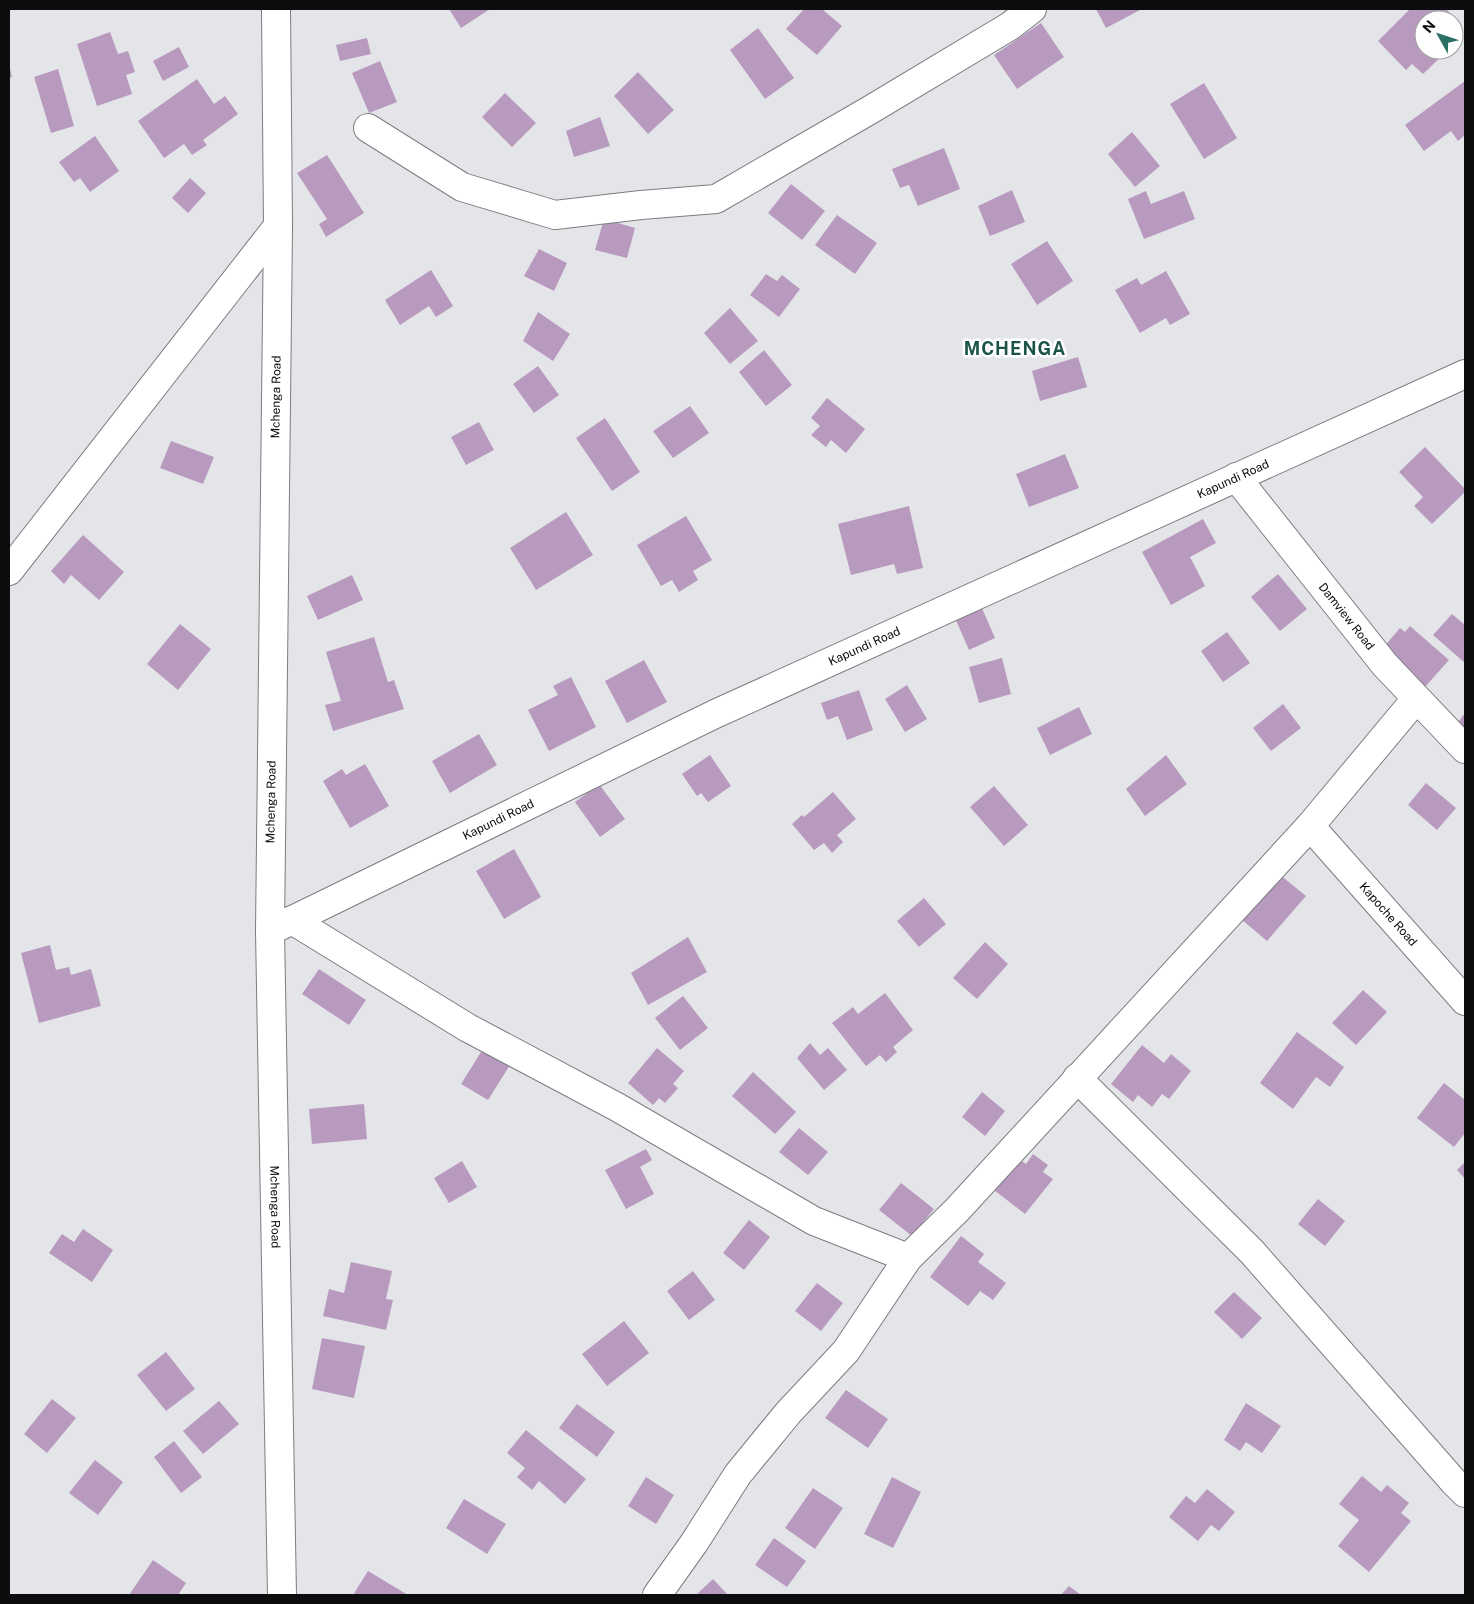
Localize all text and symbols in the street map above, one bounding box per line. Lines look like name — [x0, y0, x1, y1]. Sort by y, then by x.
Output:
north arrow — [1414, 10, 1464, 60]
text: N — [1419, 17, 1439, 36]
district label: MCHENGA — [964, 338, 1066, 359]
street label: Mchenga Road — [268, 355, 284, 439]
street label: Kapundi Road — [1195, 457, 1271, 501]
street label: Damview Road — [1316, 580, 1377, 653]
street label: Kapundi Road — [826, 624, 902, 669]
street label: Mchenga Road — [263, 760, 279, 844]
street label: Kapundi Road — [460, 796, 536, 843]
street label: Kapoche Road — [1356, 880, 1420, 949]
street label: Mchenga Road — [267, 1165, 283, 1249]

